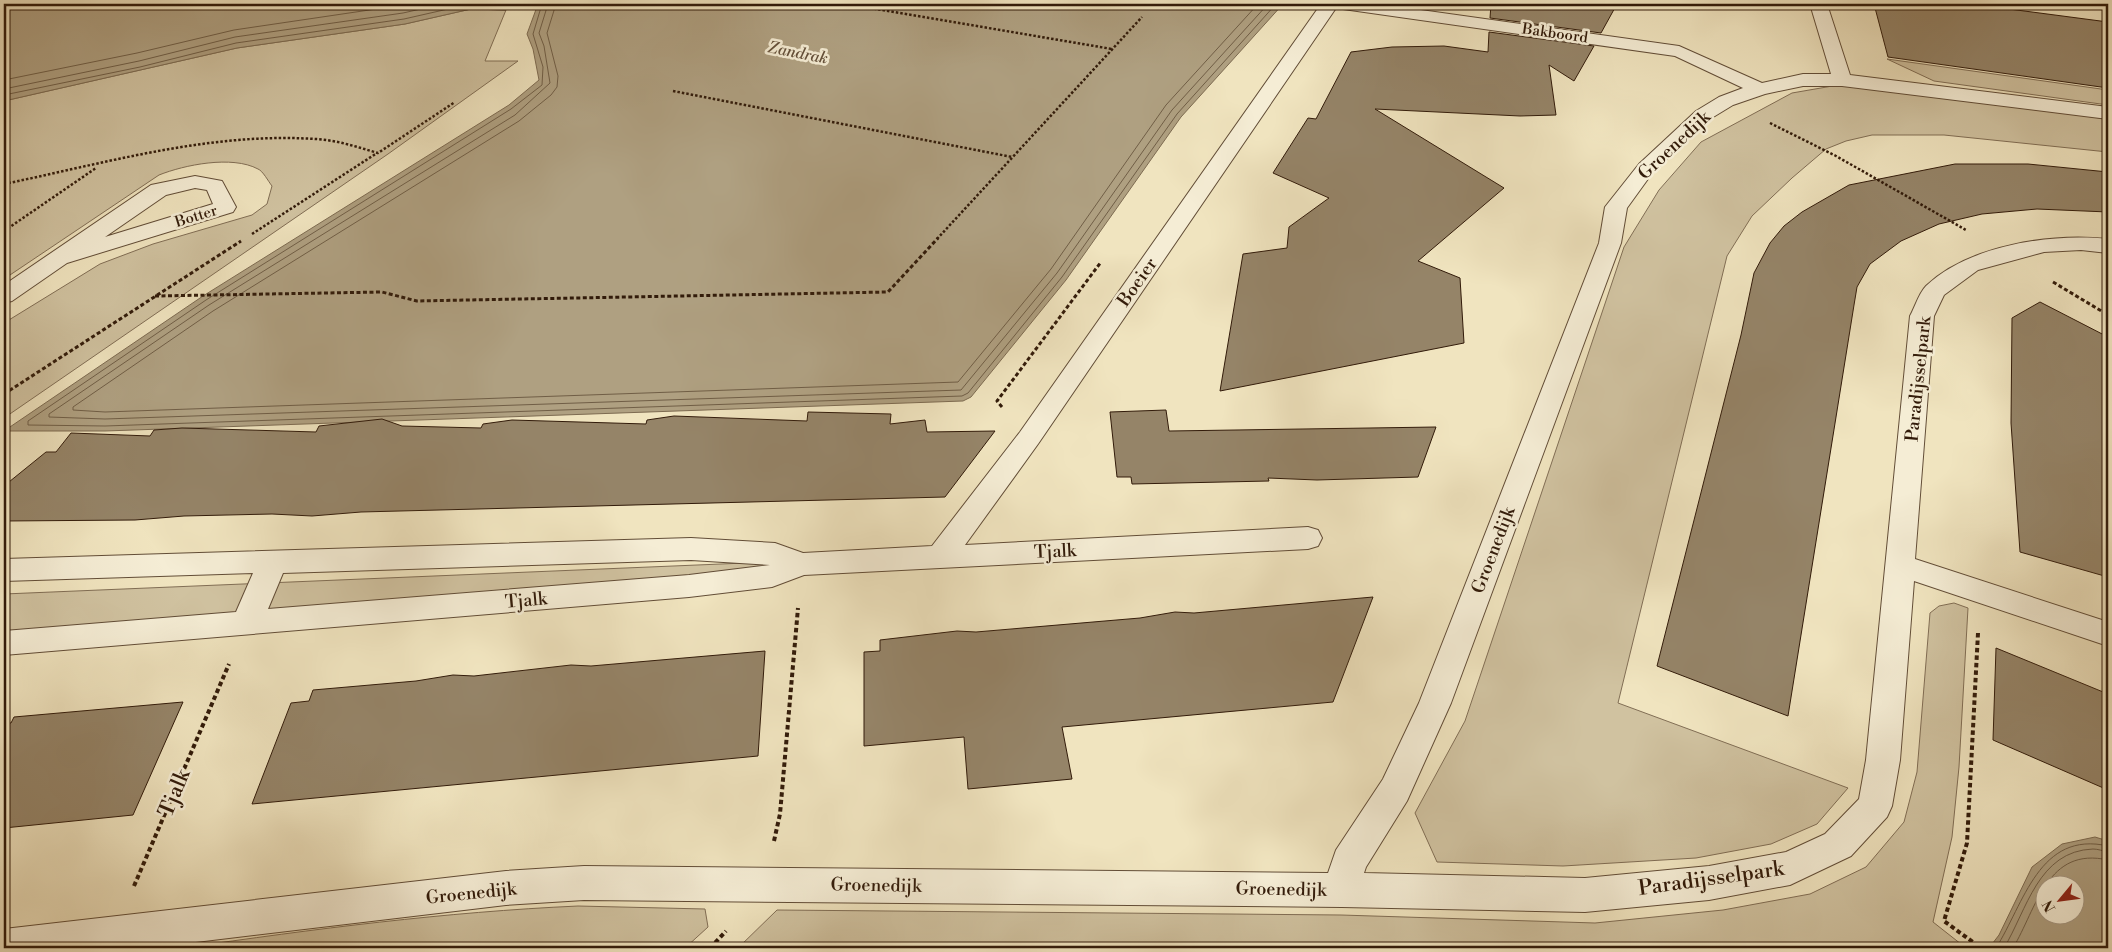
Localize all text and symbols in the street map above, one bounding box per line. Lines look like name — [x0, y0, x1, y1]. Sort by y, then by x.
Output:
street label: Bakboord — [1520, 19, 1590, 48]
water label: Zandrak — [766, 37, 830, 69]
street label: Groenedijk — [1633, 105, 1717, 185]
street label: Botter — [172, 201, 220, 232]
street label: Boeier — [1112, 253, 1163, 312]
street label: Paradijsselpark — [1900, 314, 1937, 443]
street label: Groenedijk — [1466, 502, 1521, 597]
street label: Tjalk — [1033, 539, 1078, 564]
street label: Tjalk — [504, 587, 550, 614]
street label: Tjalk — [153, 765, 197, 821]
street label: Paradijsselpark — [1637, 856, 1787, 902]
street label: Groenedijk — [830, 873, 923, 898]
north arrow — [2034, 874, 2084, 924]
street label: Groenedijk — [425, 877, 519, 910]
street label: Groenedijk — [1235, 877, 1328, 902]
text: N — [2039, 897, 2060, 915]

